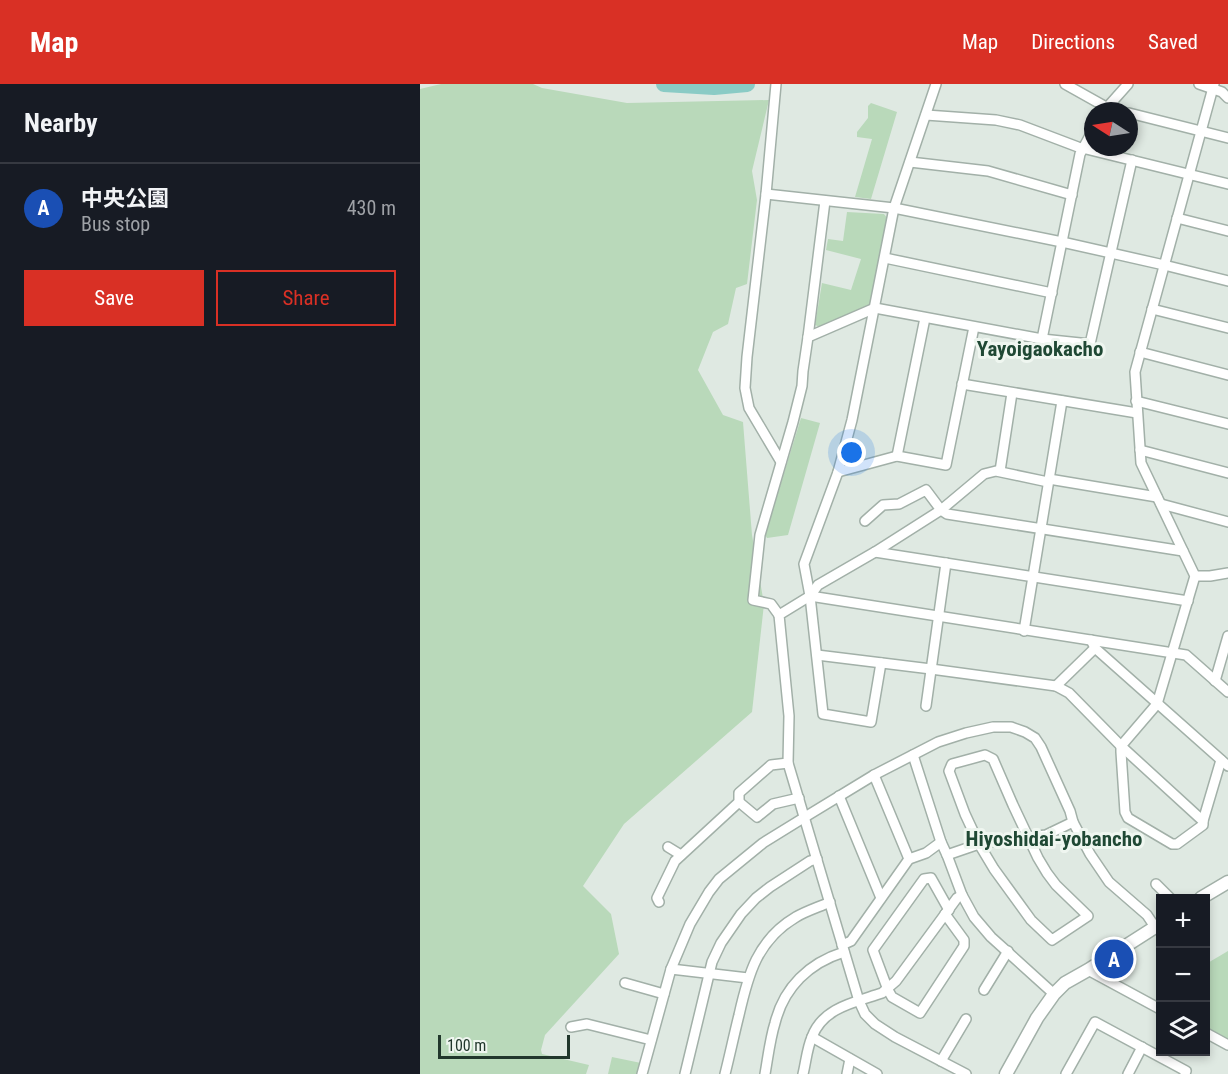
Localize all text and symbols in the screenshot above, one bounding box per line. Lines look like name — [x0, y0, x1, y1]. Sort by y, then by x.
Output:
text: Map — [30, 26, 78, 59]
text: Map — [962, 30, 998, 54]
text: Directions — [1031, 30, 1115, 54]
text: Saved — [1148, 30, 1198, 54]
north arrow — [1084, 102, 1138, 156]
text: Nearby — [24, 108, 98, 138]
text: 中央公園 — [81, 186, 169, 211]
text: A — [38, 196, 49, 220]
text: 430 m — [347, 196, 396, 220]
text: Bus stop — [81, 212, 150, 236]
button: Save — [24, 270, 204, 326]
button: Share — [216, 270, 396, 326]
district label: Yayoigaokacho — [977, 337, 1103, 361]
your location — [837, 438, 866, 467]
district label: Hiyoshidai-yobancho — [966, 827, 1142, 851]
map controls — [1156, 894, 1210, 1056]
button: + — [1156, 894, 1210, 948]
pin: A — [1094, 936, 1134, 982]
button: − — [1156, 948, 1210, 1002]
button: layers — [1156, 1002, 1210, 1056]
scale bar — [438, 1032, 570, 1060]
text: 100 m — [447, 1036, 486, 1055]

